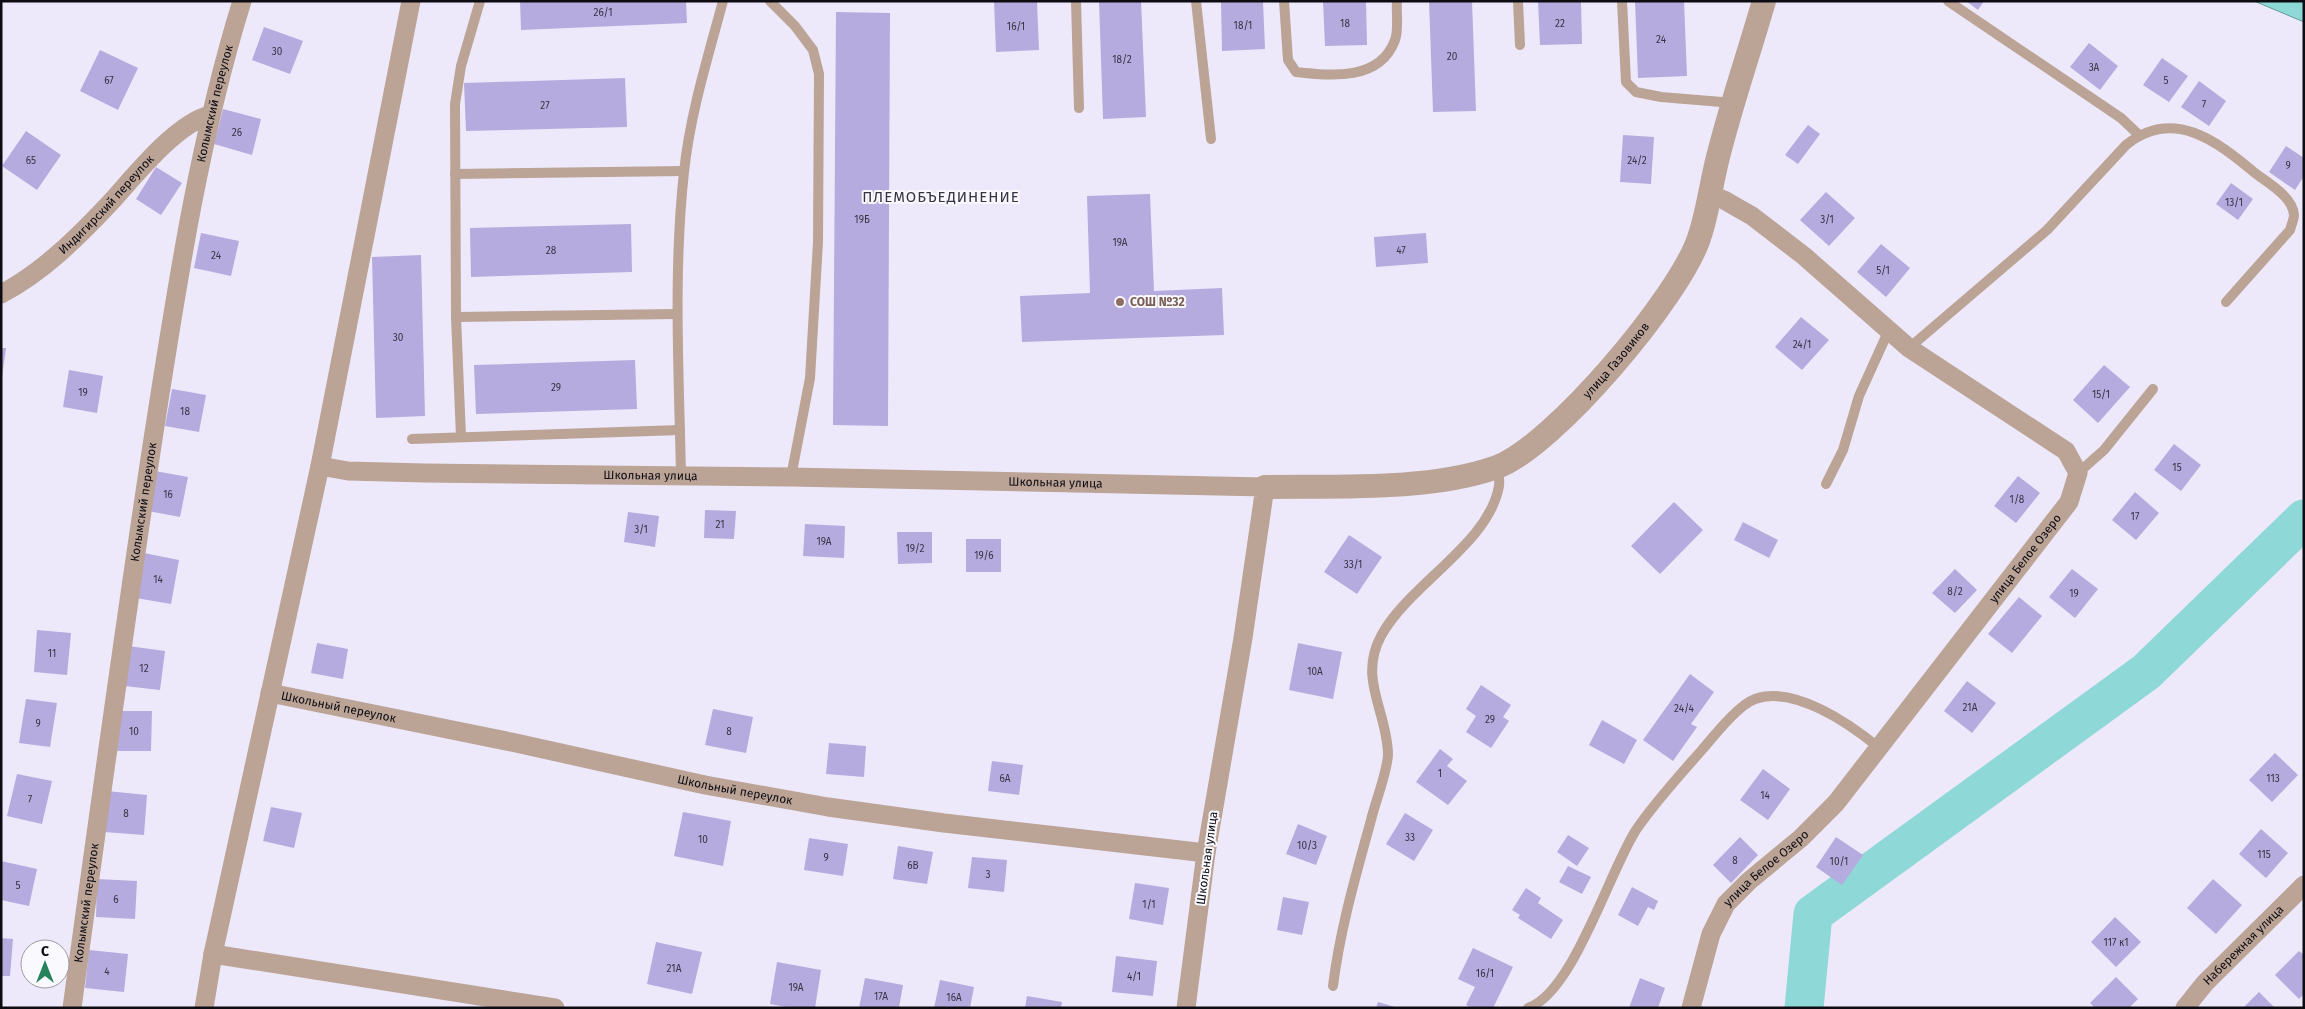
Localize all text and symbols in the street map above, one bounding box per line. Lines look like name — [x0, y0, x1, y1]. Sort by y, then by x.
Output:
house number: 26/1 — [593, 7, 613, 19]
house number: 18 — [1340, 18, 1350, 30]
house number: 22 — [1555, 18, 1565, 30]
house number: 18/1 — [1234, 20, 1252, 32]
house number: 16/1 — [1007, 21, 1025, 33]
house number: 24 — [1656, 34, 1667, 46]
street label: Колымский переулок — [194, 42, 236, 164]
house number: 30 — [272, 46, 283, 58]
house number: 20 — [1447, 51, 1458, 63]
house number: 18/2 — [1112, 54, 1132, 66]
house number: 3А — [2089, 62, 2100, 74]
house number: 67 — [104, 75, 114, 87]
house number: 5 — [2163, 75, 2169, 87]
house number: 7 — [2202, 99, 2207, 111]
house number: 27 — [540, 100, 550, 112]
house number: 26 — [232, 127, 242, 139]
street label: Индигирский переулок — [56, 152, 157, 257]
house number: 65 — [26, 155, 36, 167]
house number: 24/2 — [1627, 155, 1647, 167]
house number: 9 — [2285, 160, 2291, 172]
district label: ПЛЕМОБЪЕДИНЕНИЕ — [862, 188, 1020, 206]
house number: 13/1 — [2225, 197, 2243, 209]
house number: 19Б — [854, 214, 870, 226]
house number: 3/1 — [1820, 214, 1834, 226]
house number: 19А — [1112, 237, 1128, 249]
house number: 28 — [546, 245, 557, 257]
house number: 47 — [1396, 245, 1406, 257]
house number: 24 — [211, 250, 222, 262]
house number: 5/1 — [1876, 265, 1890, 277]
place label: СОШ №32 — [1130, 295, 1185, 309]
marker: СОШ №32 — [1114, 296, 1126, 308]
street label: улица Газовиков — [1580, 320, 1652, 401]
house number: 30 — [393, 332, 404, 344]
house number: 24/1 — [1793, 339, 1811, 351]
house number: 29 — [551, 382, 561, 394]
house number: 19 — [78, 387, 88, 399]
house number: 15/1 — [2092, 389, 2110, 401]
house number: 18 — [180, 406, 190, 418]
street label: Колымский переулок — [128, 441, 159, 563]
house number: 15 — [2172, 462, 2182, 474]
street label: Школьная улица — [603, 468, 698, 483]
street label: Школьная улица — [1008, 475, 1103, 491]
house number: 16 — [163, 489, 173, 501]
house number: 1/8 — [2010, 494, 2025, 506]
street label: улица Белое Озеро — [1987, 511, 2064, 606]
house number: 17 — [2131, 511, 2140, 523]
house number: 21 — [715, 519, 725, 531]
house number: 3/1 — [634, 524, 648, 536]
house number: 19А — [816, 536, 832, 548]
house number: 19/2 — [906, 543, 925, 555]
house number: 19/6 — [974, 550, 994, 562]
house number: 33/1 — [1344, 559, 1362, 571]
house number: 14 — [153, 574, 164, 586]
house number: 8/2 — [1947, 586, 1963, 598]
house number: 19 — [2069, 588, 2079, 600]
house number: 11 — [48, 648, 56, 660]
house number: 12 — [139, 663, 149, 675]
house number: 10А — [1307, 666, 1323, 678]
street label: Школьный переулок — [280, 688, 398, 726]
house number: 21А — [1963, 702, 1978, 714]
house number: 24/4 — [1674, 703, 1695, 715]
house number: 29 — [1485, 714, 1495, 726]
house number: 9 — [35, 718, 41, 730]
house number: 10 — [129, 726, 139, 738]
house number: 8 — [726, 726, 732, 738]
house number: 1 — [1438, 768, 1442, 780]
street label: Школьный переулок — [676, 772, 794, 808]
house number: 6А — [999, 773, 1011, 785]
house number: 113 — [2266, 773, 2280, 785]
house number: 14 — [1760, 790, 1771, 802]
house number: 7 — [28, 794, 33, 806]
house number: 8 — [123, 808, 129, 820]
street label: Школьная улица — [1194, 810, 1220, 906]
street label: улица Белое Озеро — [1721, 827, 1812, 909]
house number: 33 — [1405, 832, 1415, 844]
house number: 10 — [698, 834, 708, 846]
house number: 10/3 — [1297, 840, 1317, 852]
street label: Колымский переулок — [71, 842, 102, 964]
house number: 115 — [2257, 849, 2271, 861]
house number: 9 — [823, 852, 829, 864]
house number: 8 — [1732, 855, 1738, 867]
house number: 10/1 — [1830, 856, 1848, 868]
house number: 6В — [907, 860, 919, 872]
house number: 3 — [986, 869, 991, 881]
house number: 5 — [15, 880, 21, 892]
house number: 6 — [113, 894, 119, 906]
house number: 1/1 — [1142, 899, 1156, 911]
street label: Набережная улица — [2200, 902, 2286, 988]
house number: 117 к1 — [2104, 937, 2128, 949]
north arrow — [20, 939, 70, 989]
text: С — [41, 943, 49, 960]
house number: 21А — [667, 963, 682, 975]
house number: 4 — [104, 966, 110, 978]
house number: 16/1 — [1476, 968, 1494, 980]
house number: 4/1 — [1127, 971, 1141, 983]
house number: 19А — [788, 982, 804, 994]
house number: 17А — [874, 991, 888, 1003]
house number: 16А — [946, 992, 962, 1004]

